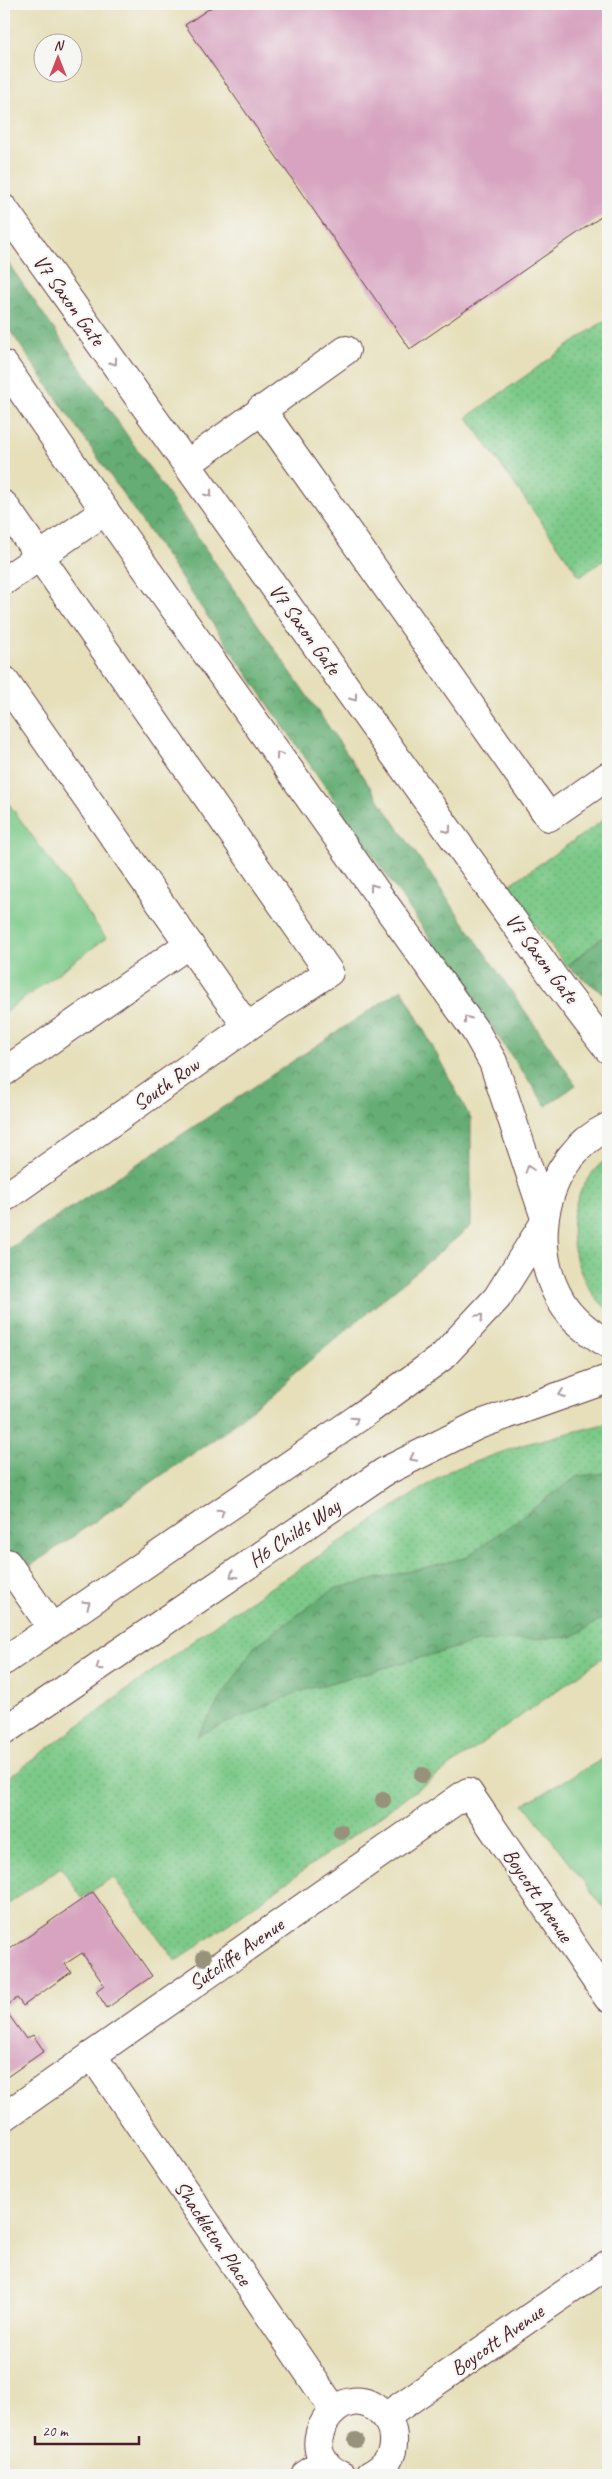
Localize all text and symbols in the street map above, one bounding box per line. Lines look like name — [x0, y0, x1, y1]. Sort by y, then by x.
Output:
north arrow — [32, 32, 82, 82]
text: N — [54, 37, 65, 54]
street label: V7 Saxon Gate — [27, 249, 112, 352]
one-way arrow — [108, 356, 117, 366]
one-way arrow — [203, 488, 211, 497]
street label: V7 Saxon Gate — [263, 578, 348, 681]
one-way arrow — [348, 692, 357, 702]
one-way arrow — [276, 751, 285, 761]
one-way arrow — [442, 824, 451, 834]
one-way arrow — [370, 883, 379, 893]
street label: V7 Saxon Gate — [500, 908, 586, 1010]
one-way arrow — [465, 1016, 473, 1025]
street label: South Row — [128, 1050, 206, 1116]
one-way arrow — [524, 1165, 534, 1174]
one-way arrow — [474, 1313, 483, 1322]
one-way arrow — [558, 1388, 567, 1398]
one-way arrow — [349, 1417, 359, 1426]
one-way arrow — [409, 1451, 418, 1462]
street label: H6 Childs Way — [243, 1492, 346, 1573]
one-way arrow — [215, 1509, 225, 1518]
one-way arrow — [229, 1569, 239, 1578]
one-way arrow — [81, 1601, 91, 1610]
one-way arrow — [95, 1660, 104, 1670]
street label: Boycott Avenue — [497, 1843, 579, 1948]
street label: Sutcliffe Avenue — [183, 1911, 289, 1996]
street label: Shackleton Place — [168, 2176, 258, 2291]
street label: Boycott Avenue — [446, 2298, 549, 2381]
scale bar — [35, 2414, 139, 2446]
text: 20 m — [42, 2422, 69, 2441]

